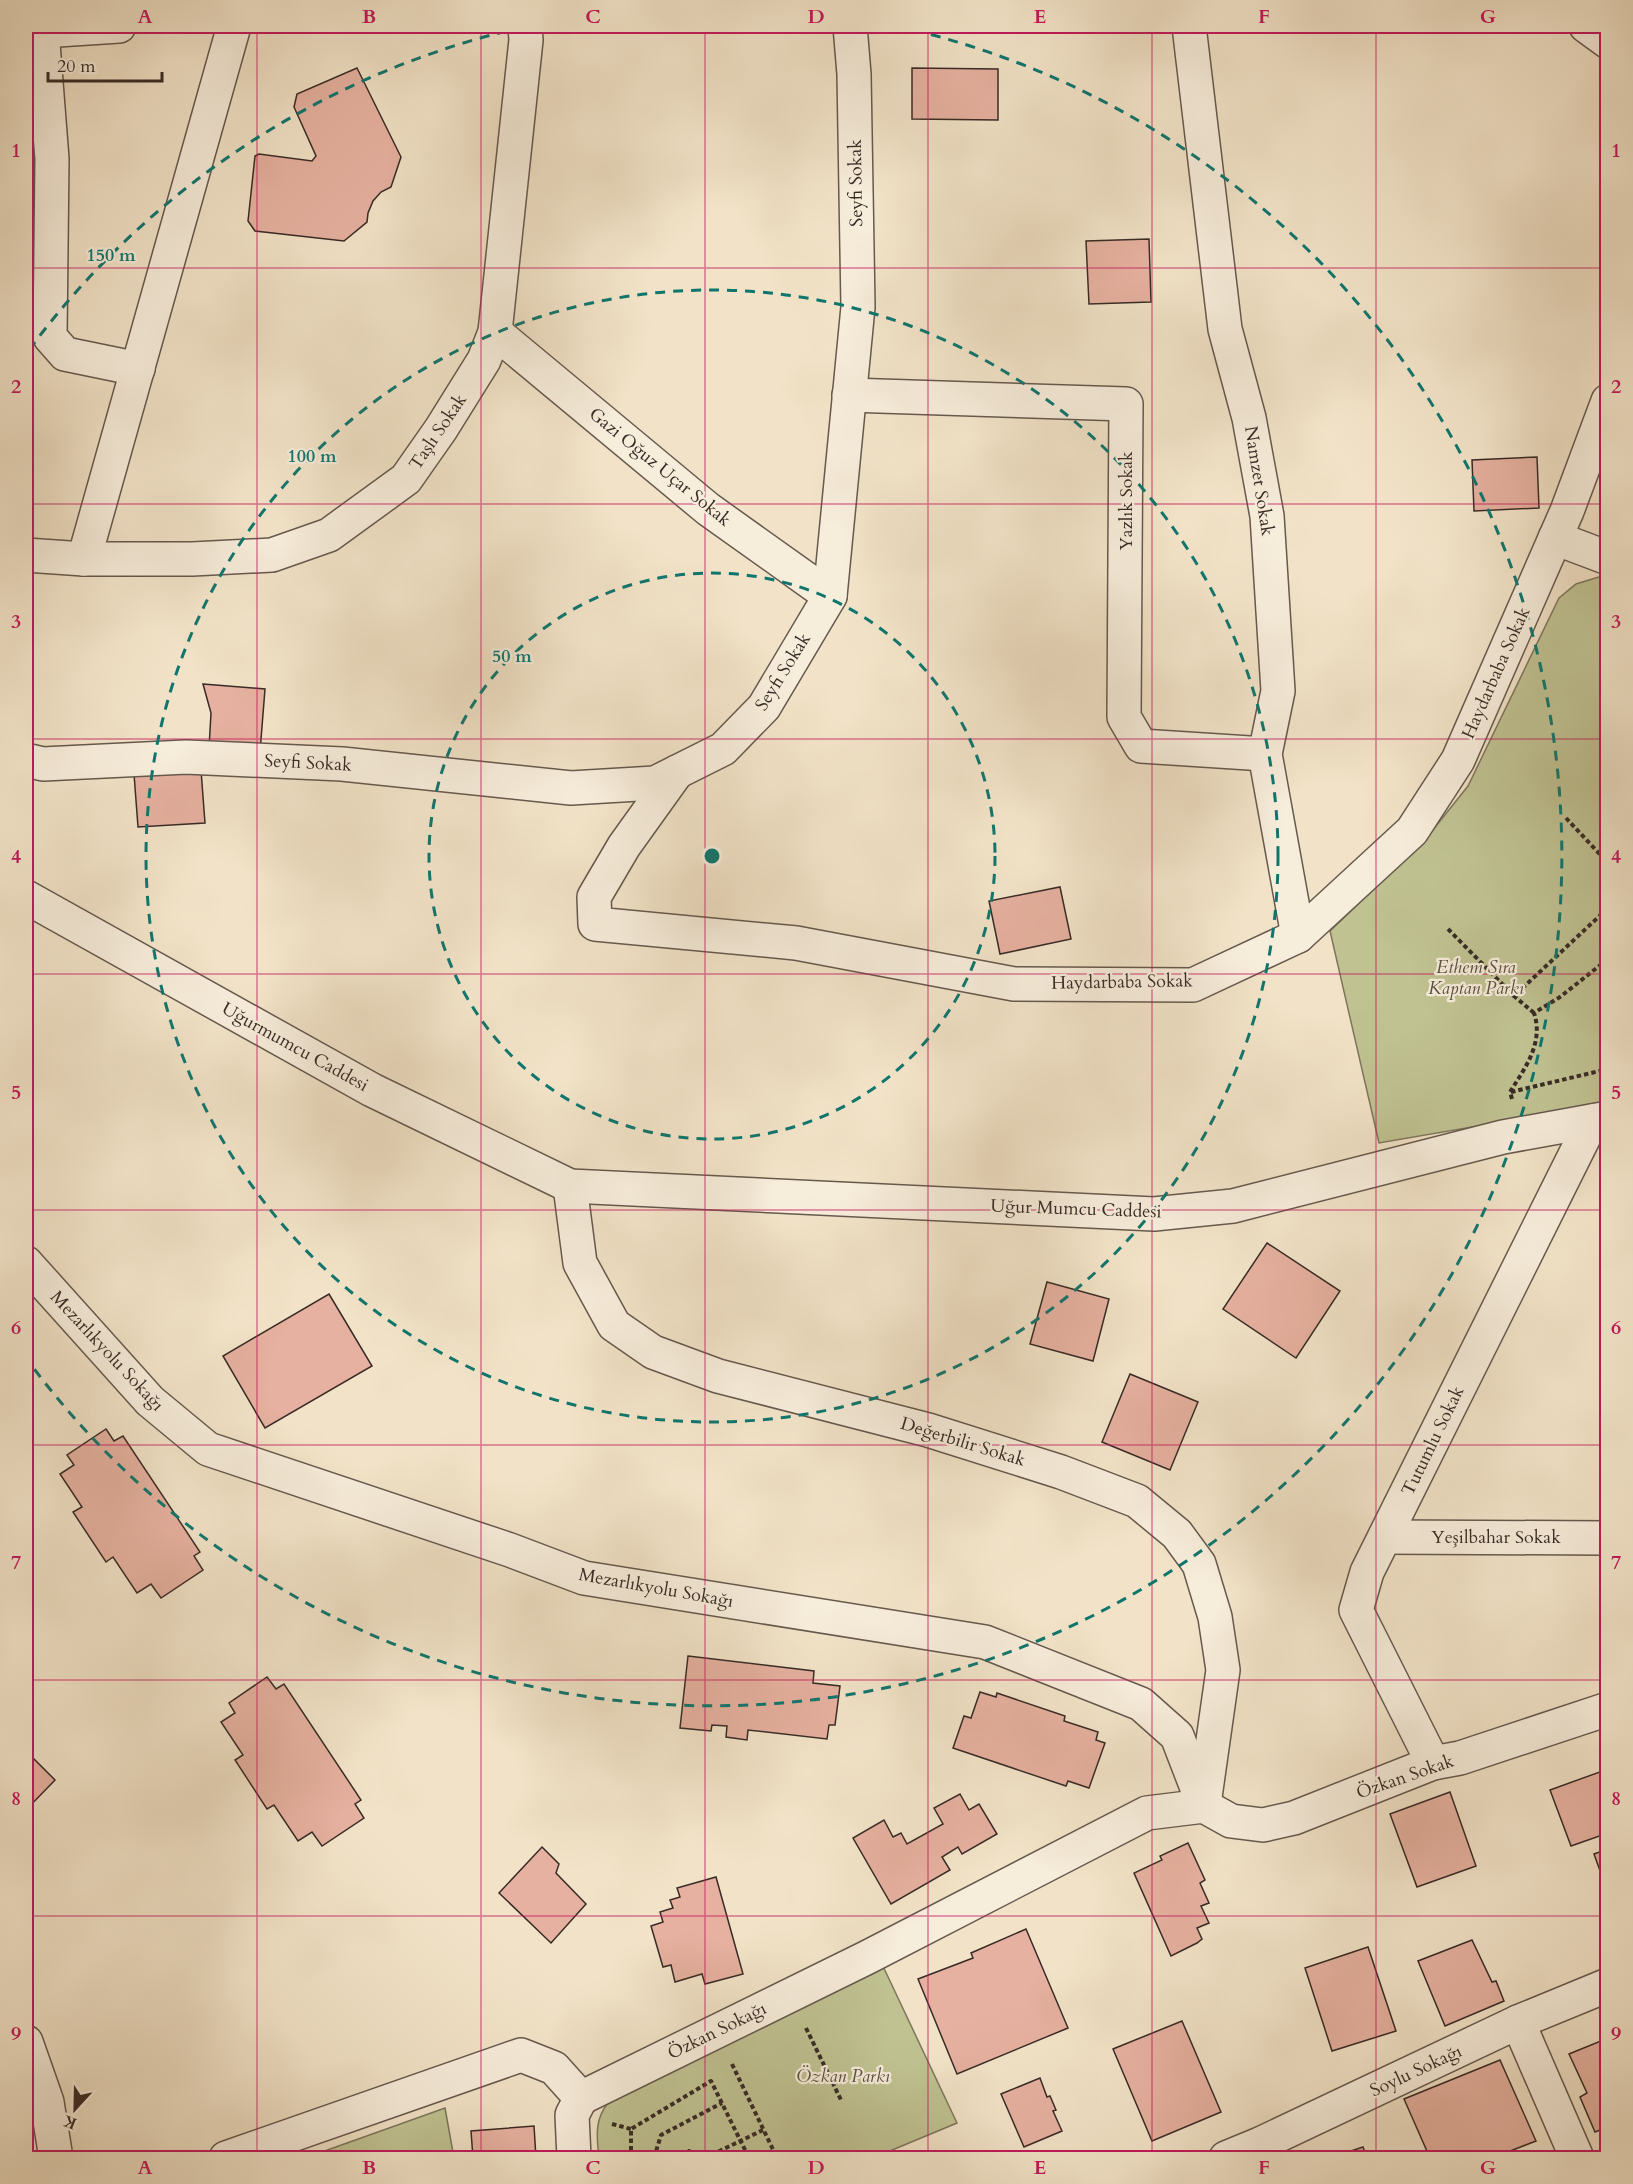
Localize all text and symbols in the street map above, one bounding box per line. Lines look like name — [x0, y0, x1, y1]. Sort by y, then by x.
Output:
text: A — [137, 3, 153, 30]
text: B — [362, 3, 376, 30]
text: C — [585, 3, 601, 30]
text: D — [807, 3, 825, 30]
text: E — [1034, 3, 1046, 30]
text: F — [1258, 3, 1270, 30]
text: G — [1480, 3, 1496, 30]
scale bar — [48, 45, 162, 83]
text: 20 m — [57, 54, 96, 79]
text: 1 — [11, 137, 21, 164]
text: 1 — [1611, 137, 1621, 164]
street label: Seyfi Sokak — [843, 139, 869, 227]
text: 150 m — [86, 243, 136, 268]
text: 2 — [11, 373, 21, 400]
text: 2 — [1611, 373, 1621, 400]
street label: Taşlı Sokak — [403, 389, 473, 475]
street label: Gazi Oğuz Uçar Sokak — [584, 402, 737, 532]
street label: Namzet Sokak — [1238, 424, 1280, 538]
text: 100 m — [287, 444, 337, 469]
street label: Yazlık Sokak — [1114, 451, 1139, 551]
street label: Haydarbaba Sokak — [1456, 603, 1536, 743]
text: 3 — [11, 608, 21, 635]
text: 3 — [1611, 608, 1621, 635]
street label: Seyfi Sokak — [749, 628, 817, 716]
text: 50 m — [492, 644, 532, 669]
street label: Seyfi Sokak — [264, 748, 353, 778]
text: 4 — [11, 843, 21, 870]
text: 4 — [1611, 843, 1621, 870]
centre of rings — [702, 846, 722, 866]
park label: Ethem Sıra Kaptan Parkı — [1428, 955, 1524, 1001]
street label: Haydarbaba Sokak — [1051, 968, 1193, 996]
street label: Uğurmumcu Caddesi — [217, 996, 373, 1098]
text: 5 — [11, 1079, 21, 1106]
text: 5 — [1611, 1079, 1621, 1106]
street label: Uğur Mumcu Caddesi — [990, 1194, 1162, 1224]
street label: Mezarlıkyolu Sokağı — [44, 1285, 170, 1417]
text: 6 — [11, 1314, 21, 1341]
text: 6 — [1611, 1314, 1621, 1341]
street label: Tutumlu Sokak — [1396, 1382, 1470, 1500]
street label: Değerbilir Sokak — [898, 1411, 1029, 1473]
street label: Yeşilbahar Sokak — [1431, 1525, 1561, 1550]
text: 7 — [11, 1549, 21, 1576]
text: 7 — [1611, 1549, 1621, 1576]
street label: Mezarlıkyolu Sokağı — [577, 1562, 735, 1614]
street label: Özkan Sokak — [1353, 1748, 1458, 1805]
text: 8 — [11, 1785, 21, 1812]
text: 8 — [1611, 1785, 1621, 1812]
street label: Özkan Sokağı — [663, 1996, 771, 2066]
text: 9 — [11, 2020, 21, 2047]
text: 9 — [1611, 2020, 1621, 2047]
street label: Soylu Sokağı — [1366, 2039, 1466, 2103]
park label: Özkan Parkı — [796, 2064, 890, 2089]
north arrow — [45, 2079, 105, 2139]
text: K — [60, 2109, 80, 2135]
text: A — [137, 2154, 153, 2181]
text: B — [362, 2154, 376, 2181]
text: C — [585, 2154, 601, 2181]
text: D — [807, 2154, 825, 2181]
text: E — [1034, 2154, 1046, 2181]
text: F — [1258, 2154, 1270, 2181]
text: G — [1480, 2154, 1496, 2181]

